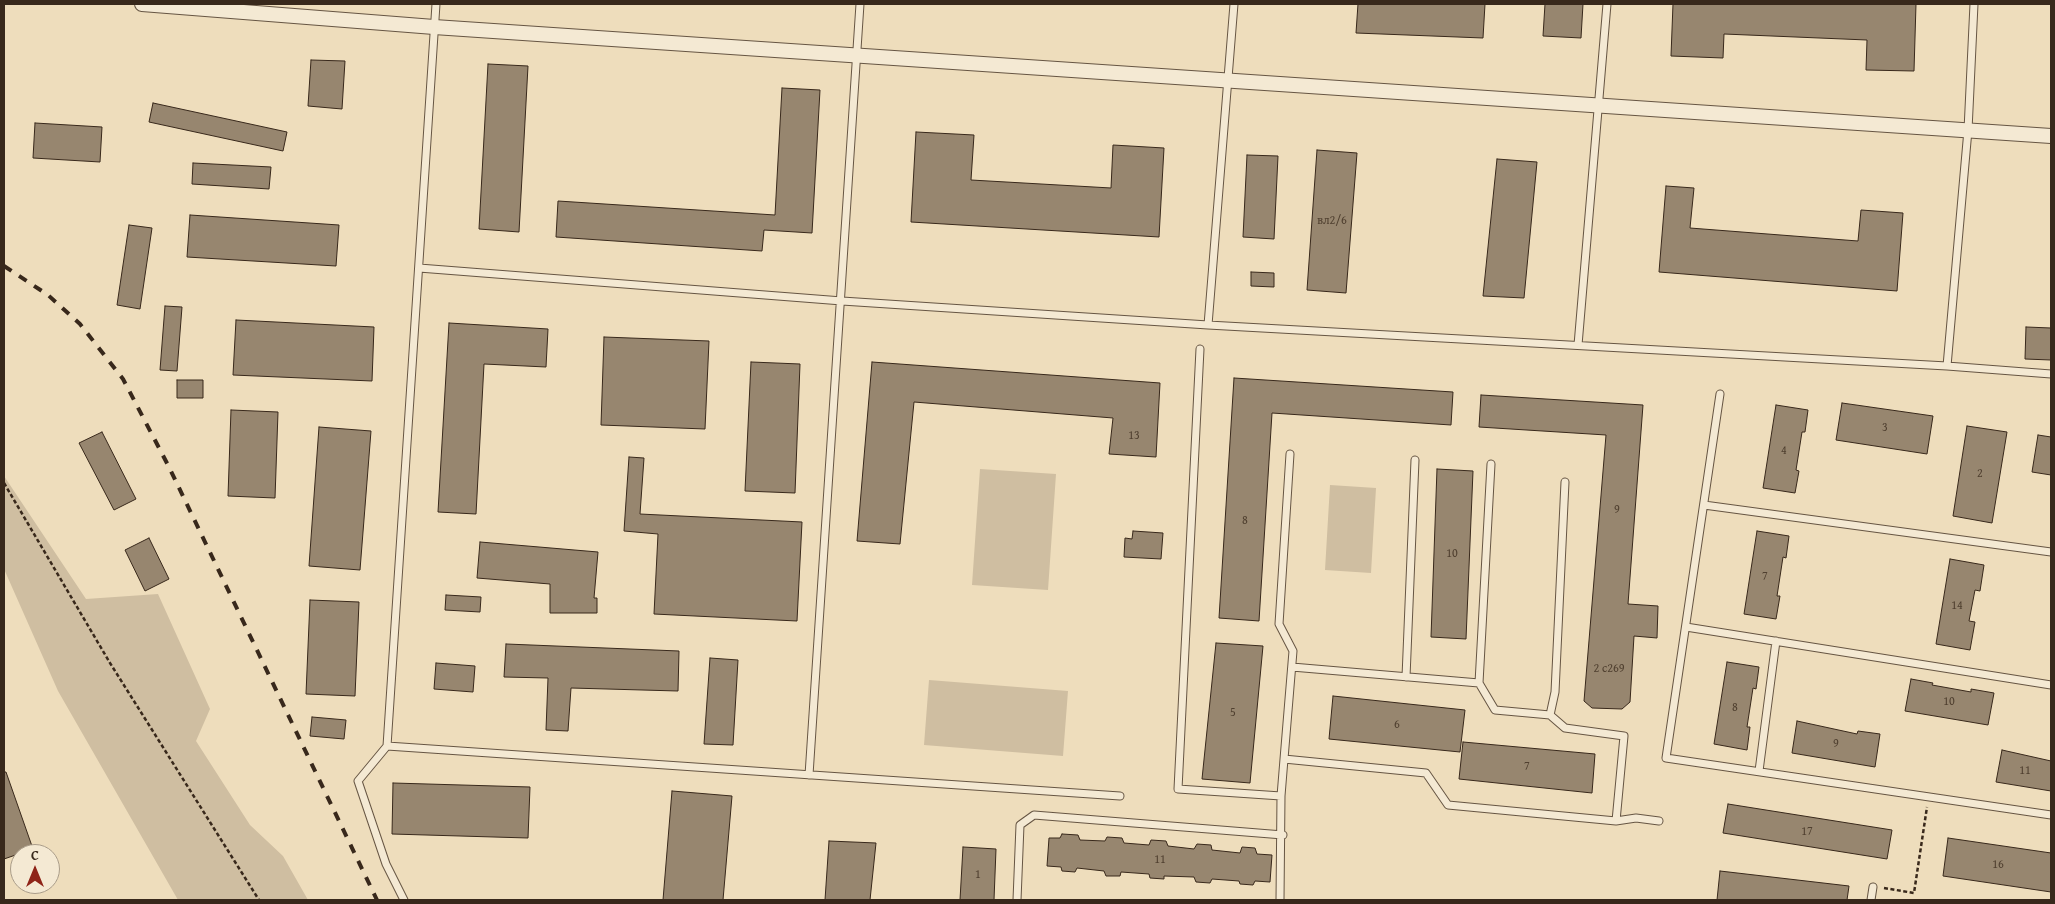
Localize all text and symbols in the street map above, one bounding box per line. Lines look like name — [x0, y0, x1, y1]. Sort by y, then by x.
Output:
house number: вл2/6 — [1317, 214, 1347, 228]
house number: 3 — [1882, 421, 1888, 435]
house number: 13 — [1128, 429, 1140, 443]
house number: 4 — [1781, 444, 1787, 458]
house number: 2 — [1977, 467, 1983, 481]
house number: 9 — [1614, 503, 1620, 517]
house number: 8 — [1242, 514, 1248, 528]
house number: 10 — [1446, 547, 1458, 561]
house number: 7 — [1762, 570, 1768, 584]
house number: 14 — [1951, 599, 1963, 613]
house number: 2 с269 — [1593, 662, 1625, 676]
house number: 10 — [1943, 695, 1955, 709]
house number: 8 — [1732, 701, 1738, 715]
house number: 5 — [1230, 706, 1236, 720]
house number: 6 — [1394, 718, 1400, 732]
house number: 9 — [1833, 737, 1839, 751]
house number: 7 — [1524, 760, 1530, 774]
house number: 11 — [2019, 764, 2031, 778]
house number: 17 — [1801, 825, 1813, 839]
north arrow — [10, 844, 60, 894]
text: С — [31, 845, 39, 865]
house number: 11 — [1154, 853, 1166, 867]
house number: 16 — [1992, 858, 2004, 872]
house number: 1 — [975, 868, 981, 882]

